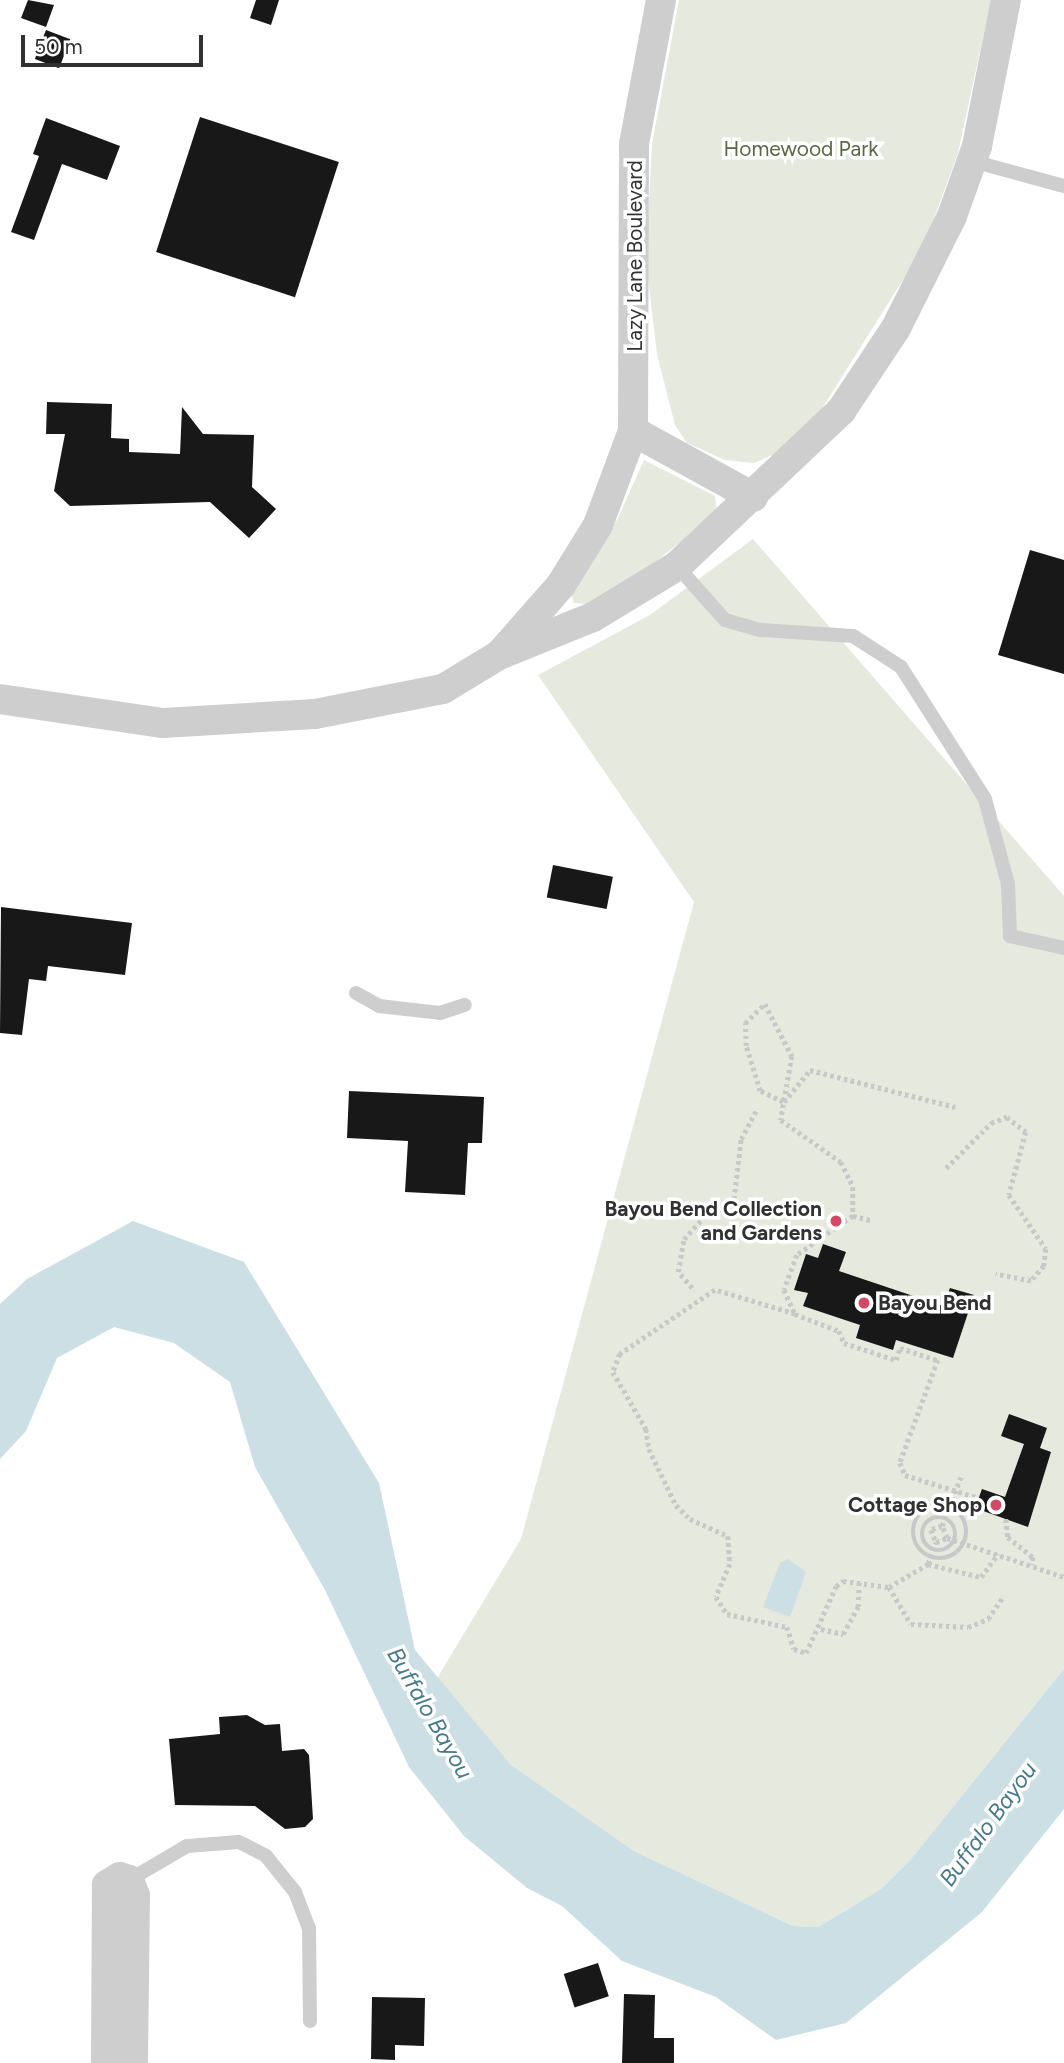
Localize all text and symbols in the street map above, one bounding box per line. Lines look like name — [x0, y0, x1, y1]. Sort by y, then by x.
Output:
scale bar — [24, 21, 206, 65]
text: 50 m — [34, 34, 83, 59]
park label: Homewood Park — [723, 136, 879, 162]
street label: Lazy Lane Boulevard — [622, 160, 648, 352]
place label: Bayou Bend Collection and Gardens — [605, 1196, 822, 1246]
marker: Bayou Bend Collection and Gardens — [828, 1213, 844, 1229]
place label: Bayou Bend — [878, 1290, 992, 1316]
marker: Bayou Bend — [856, 1295, 872, 1311]
place label: Cottage Shop — [848, 1492, 982, 1518]
marker: Cottage Shop — [988, 1497, 1004, 1513]
water label: Buffalo Bayou — [381, 1642, 479, 1784]
water label: Buffalo Bayou — [934, 1756, 1042, 1892]

